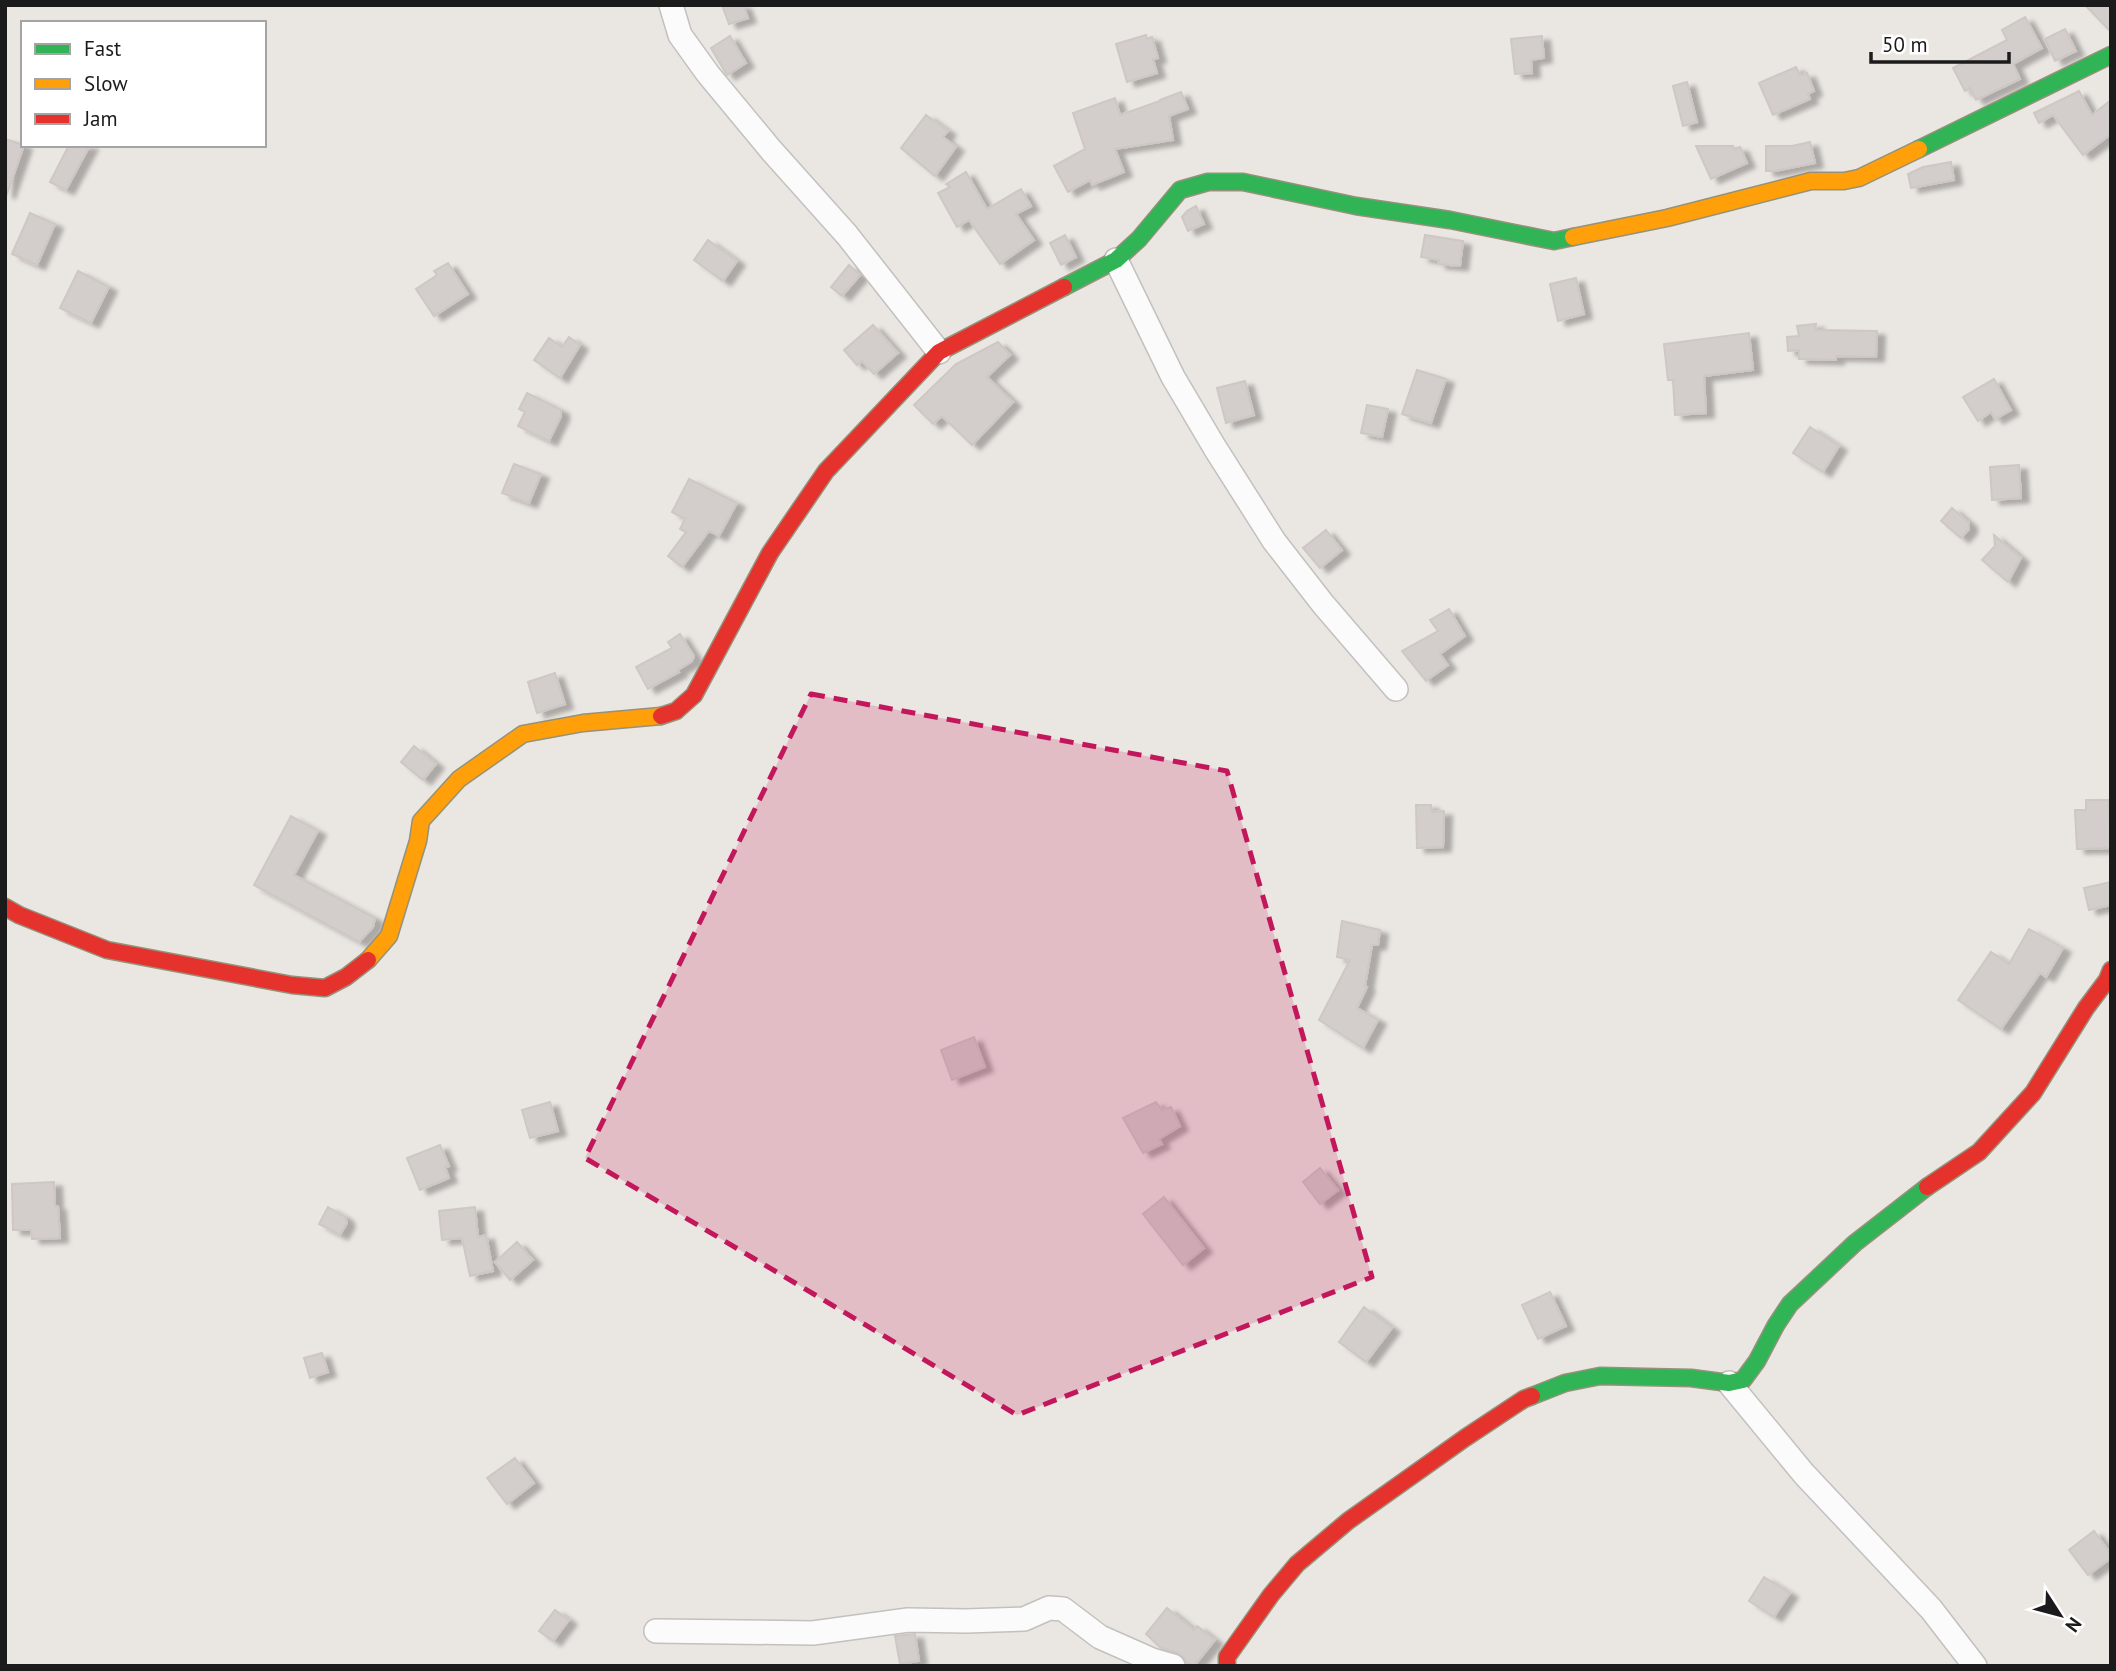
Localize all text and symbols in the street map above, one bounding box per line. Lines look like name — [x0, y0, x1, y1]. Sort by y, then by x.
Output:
legend — [21, 21, 266, 147]
scale bar — [1871, 21, 2009, 65]
text: 50 m — [1882, 31, 1928, 58]
text: Fast — [84, 35, 121, 62]
text: Slow — [84, 70, 128, 97]
text: Jam — [83, 105, 118, 132]
north arrow — [2025, 1580, 2095, 1650]
text: N — [2060, 1613, 2087, 1637]

